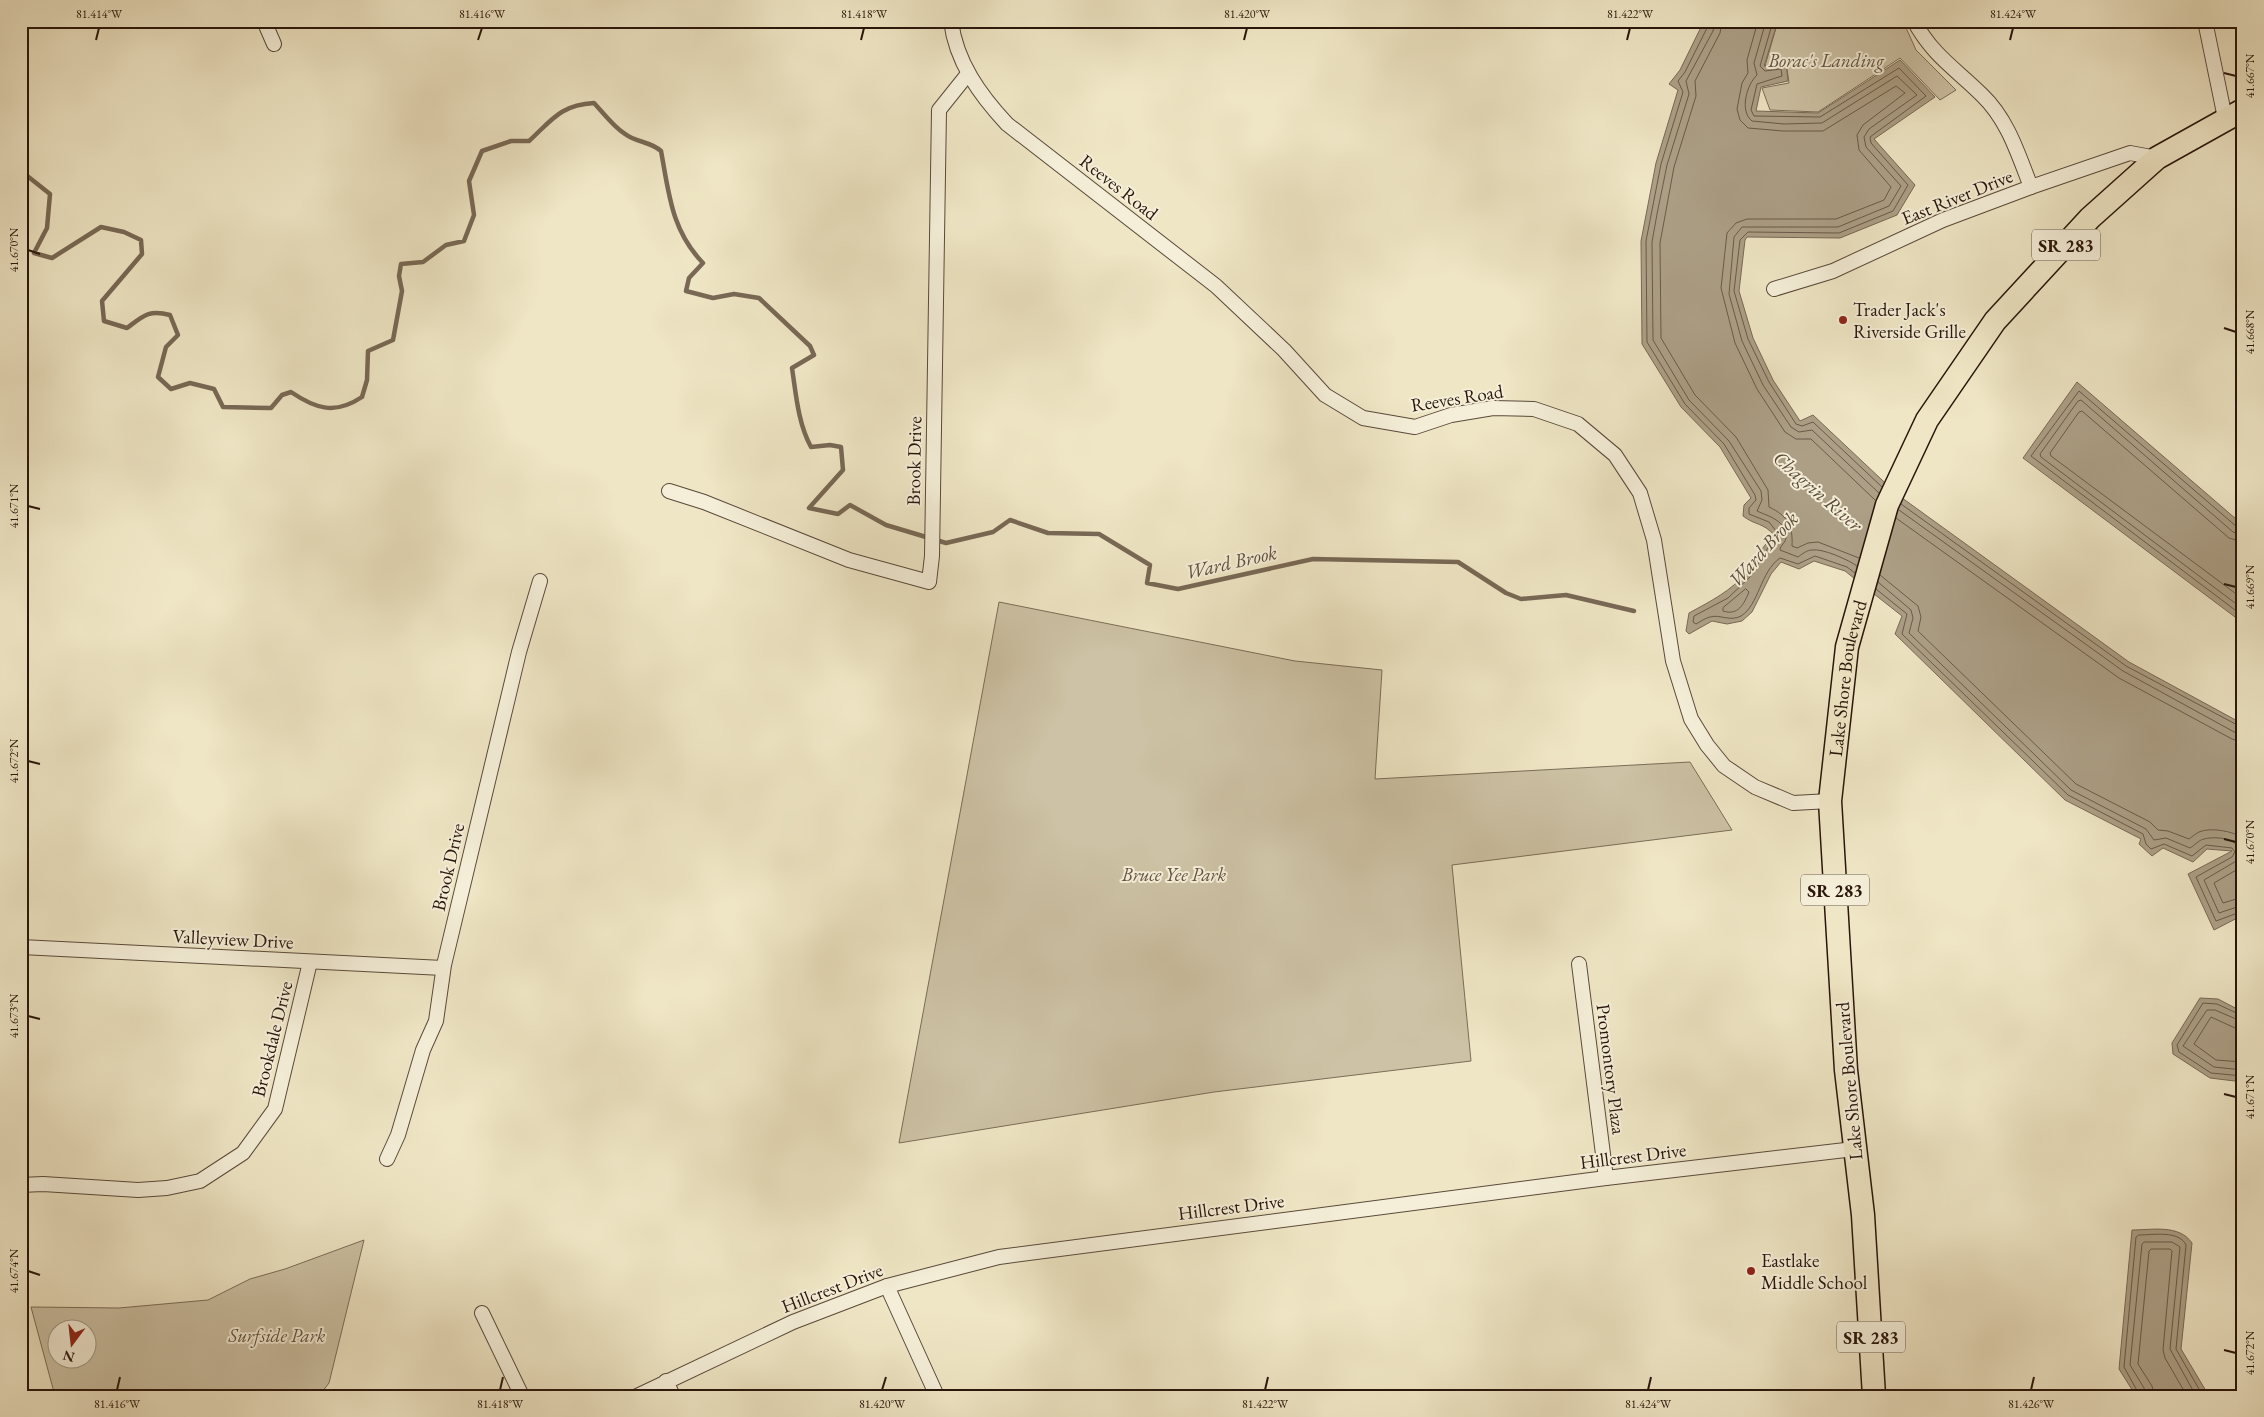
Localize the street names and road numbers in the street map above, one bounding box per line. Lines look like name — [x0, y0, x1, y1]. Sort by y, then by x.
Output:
street label: Reeves Road — [1075, 148, 1164, 226]
street label: East River Drive — [1898, 163, 2016, 231]
road number: SR 283 — [2032, 230, 2100, 260]
street label: Reeves Road — [1409, 378, 1505, 418]
street label: Brook Drive — [901, 416, 927, 506]
street label: Lake Shore Boulevard — [1822, 596, 1872, 758]
street label: Brook Drive — [426, 821, 470, 913]
road number: SR 283 — [1801, 874, 1869, 906]
street label: Valleyview Drive — [172, 923, 294, 955]
street label: Brookdale Drive — [246, 978, 298, 1100]
street label: Lake Shore Boulevard — [1830, 1001, 1868, 1161]
street label: Promontory Plaza — [1591, 1002, 1631, 1136]
street label: Hillcrest Drive — [1578, 1137, 1688, 1175]
street label: Hillcrest Drive — [1176, 1188, 1286, 1226]
street label: Hillcrest Drive — [778, 1257, 886, 1319]
road number: SR 283 — [1837, 1321, 1905, 1352]

